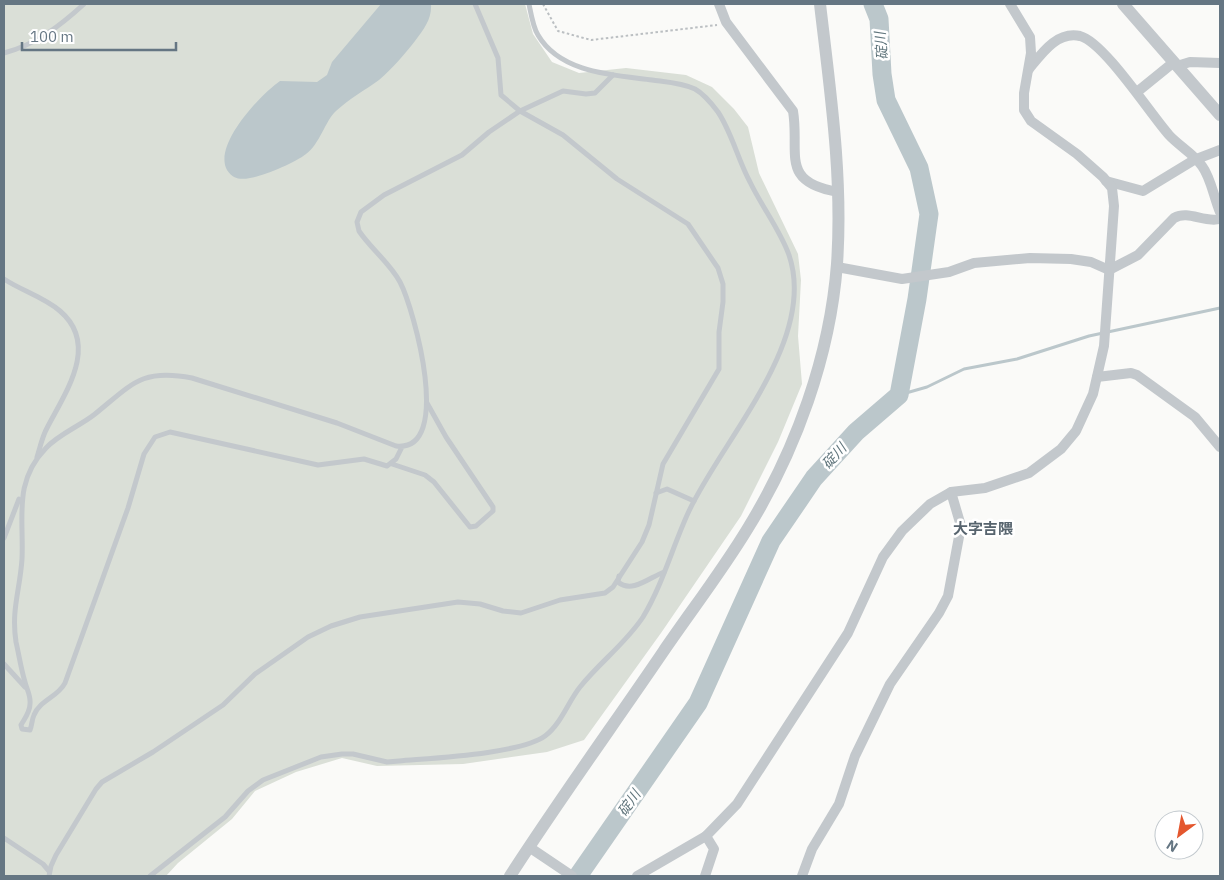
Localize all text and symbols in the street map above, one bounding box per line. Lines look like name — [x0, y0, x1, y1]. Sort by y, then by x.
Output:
scale bar — [22, 20, 176, 52]
text: 100 m — [30, 27, 74, 46]
water label: 碇川 — [871, 29, 891, 61]
water label: 碇川 — [818, 438, 851, 472]
district label: 大字吉隈 — [953, 519, 1013, 538]
water label: 碇川 — [614, 785, 646, 820]
north arrow — [1154, 810, 1204, 860]
text: N — [1163, 836, 1181, 856]

